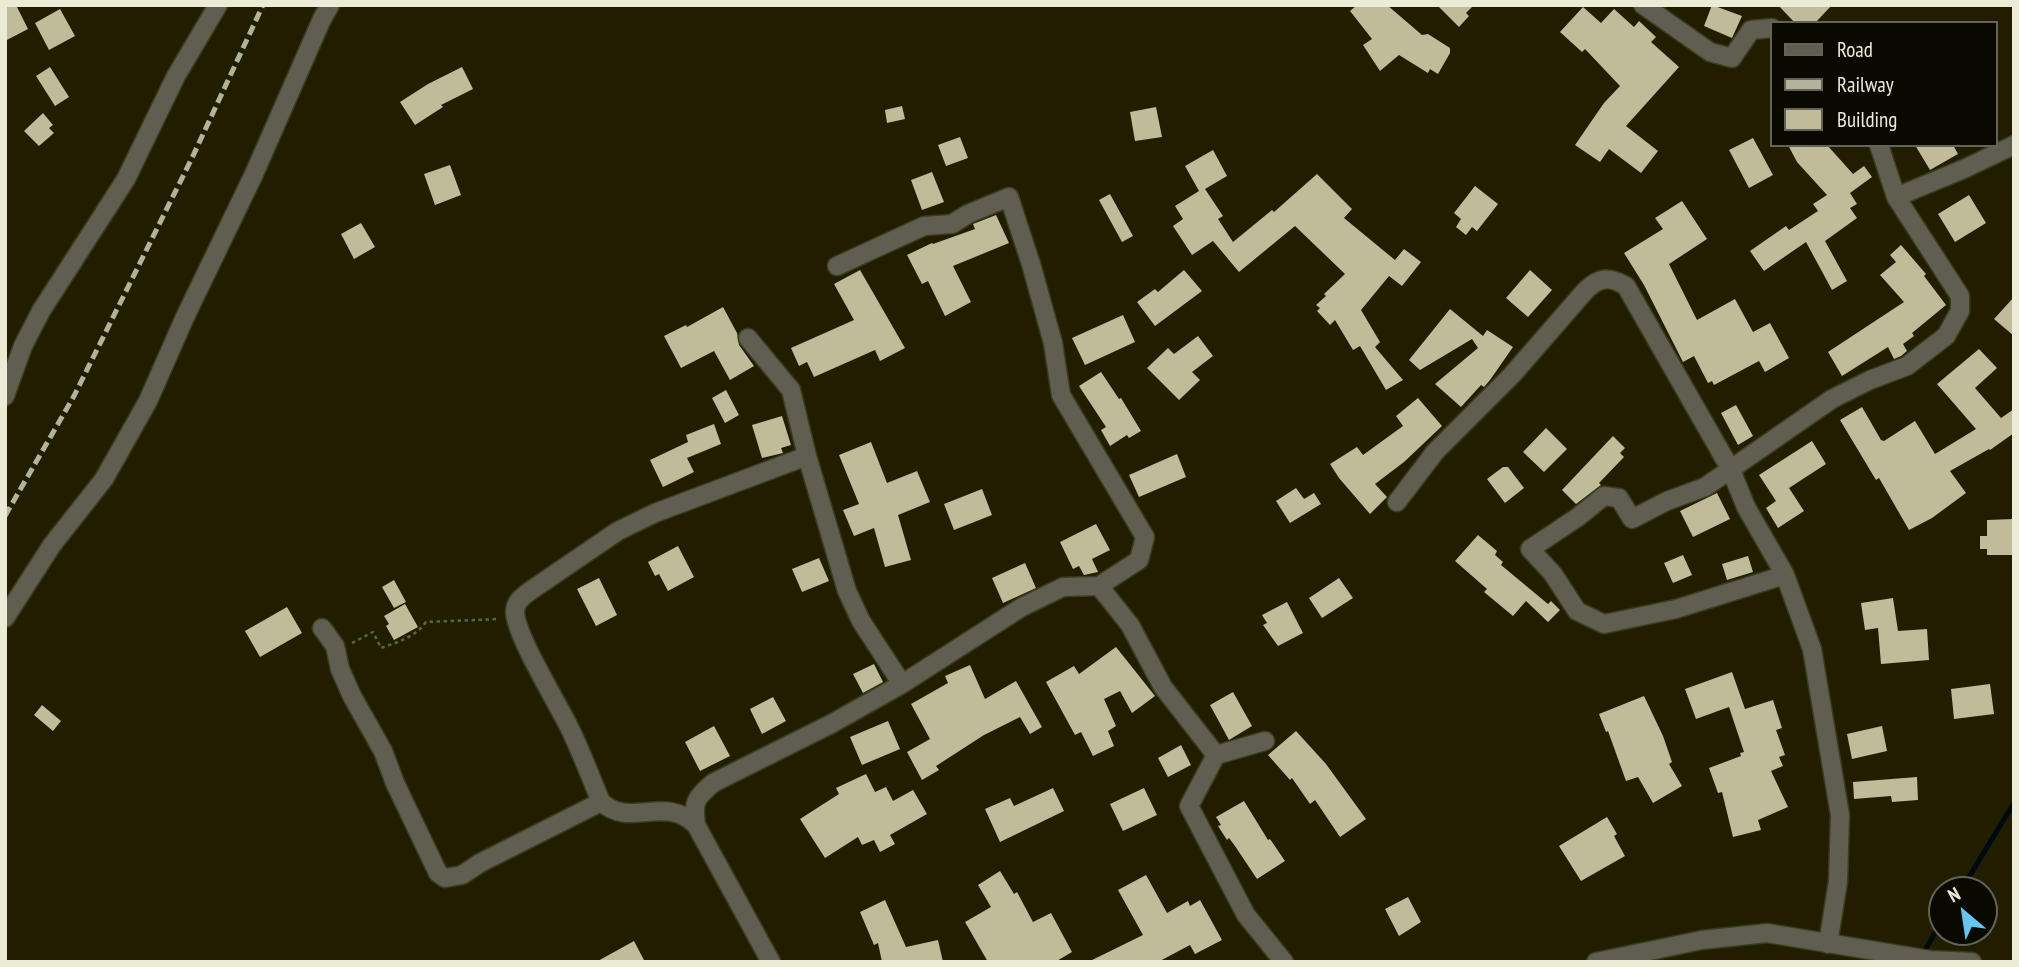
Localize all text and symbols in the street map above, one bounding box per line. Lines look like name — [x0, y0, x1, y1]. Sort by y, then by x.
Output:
legend — [1770, 21, 1998, 147]
text: Road — [1837, 36, 1873, 63]
text: Railway — [1837, 71, 1894, 98]
text: Building — [1837, 106, 1897, 133]
north arrow — [1928, 876, 1998, 946]
text: N — [1943, 881, 1964, 907]

